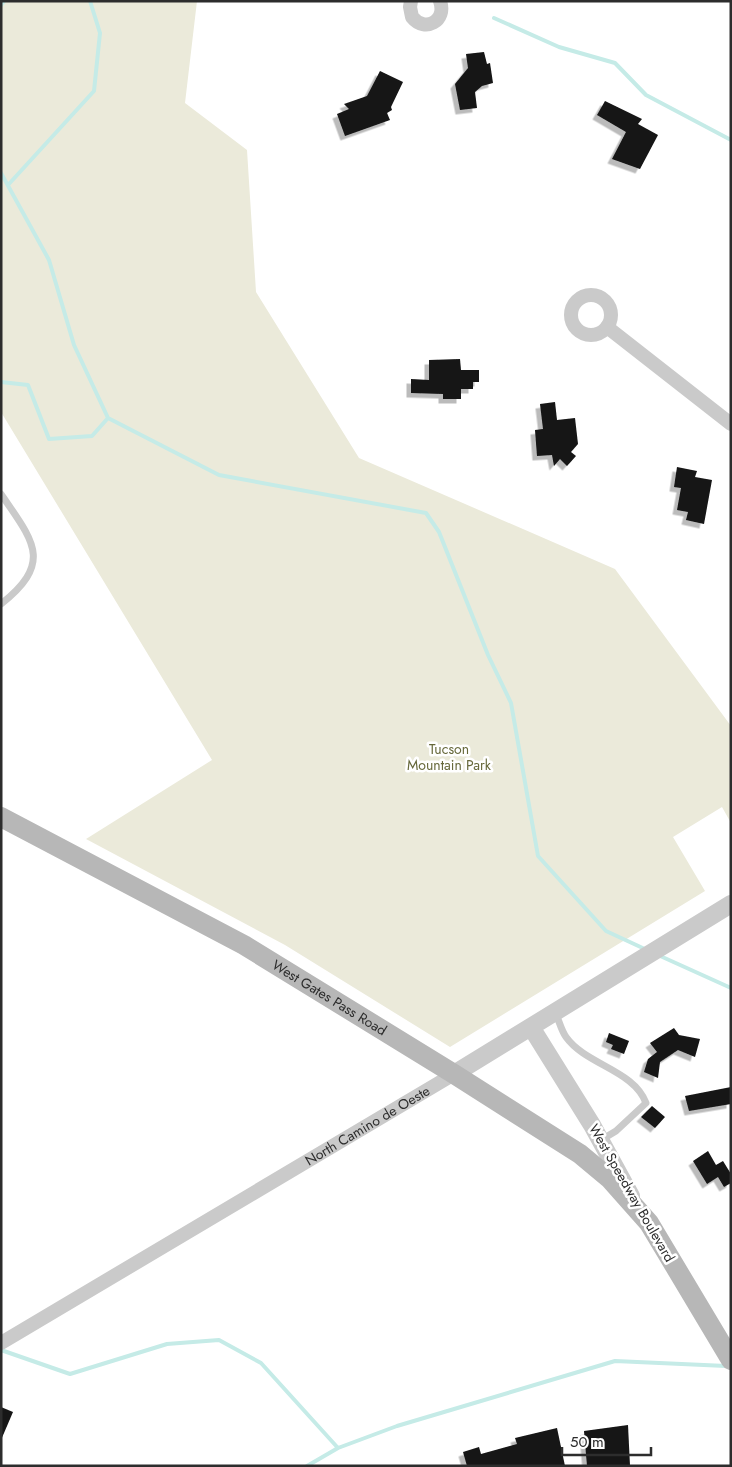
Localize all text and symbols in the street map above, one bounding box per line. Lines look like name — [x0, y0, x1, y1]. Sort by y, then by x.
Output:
park label: Tucson Mountain Park — [407, 739, 492, 775]
street label: West Gates Pass Road — [268, 955, 391, 1040]
street label: North Camino de Oeste — [301, 1081, 434, 1170]
street label: West Speedway Boulevard — [584, 1120, 680, 1266]
scale bar — [562, 1424, 651, 1456]
text: 50 m — [570, 1431, 604, 1453]

